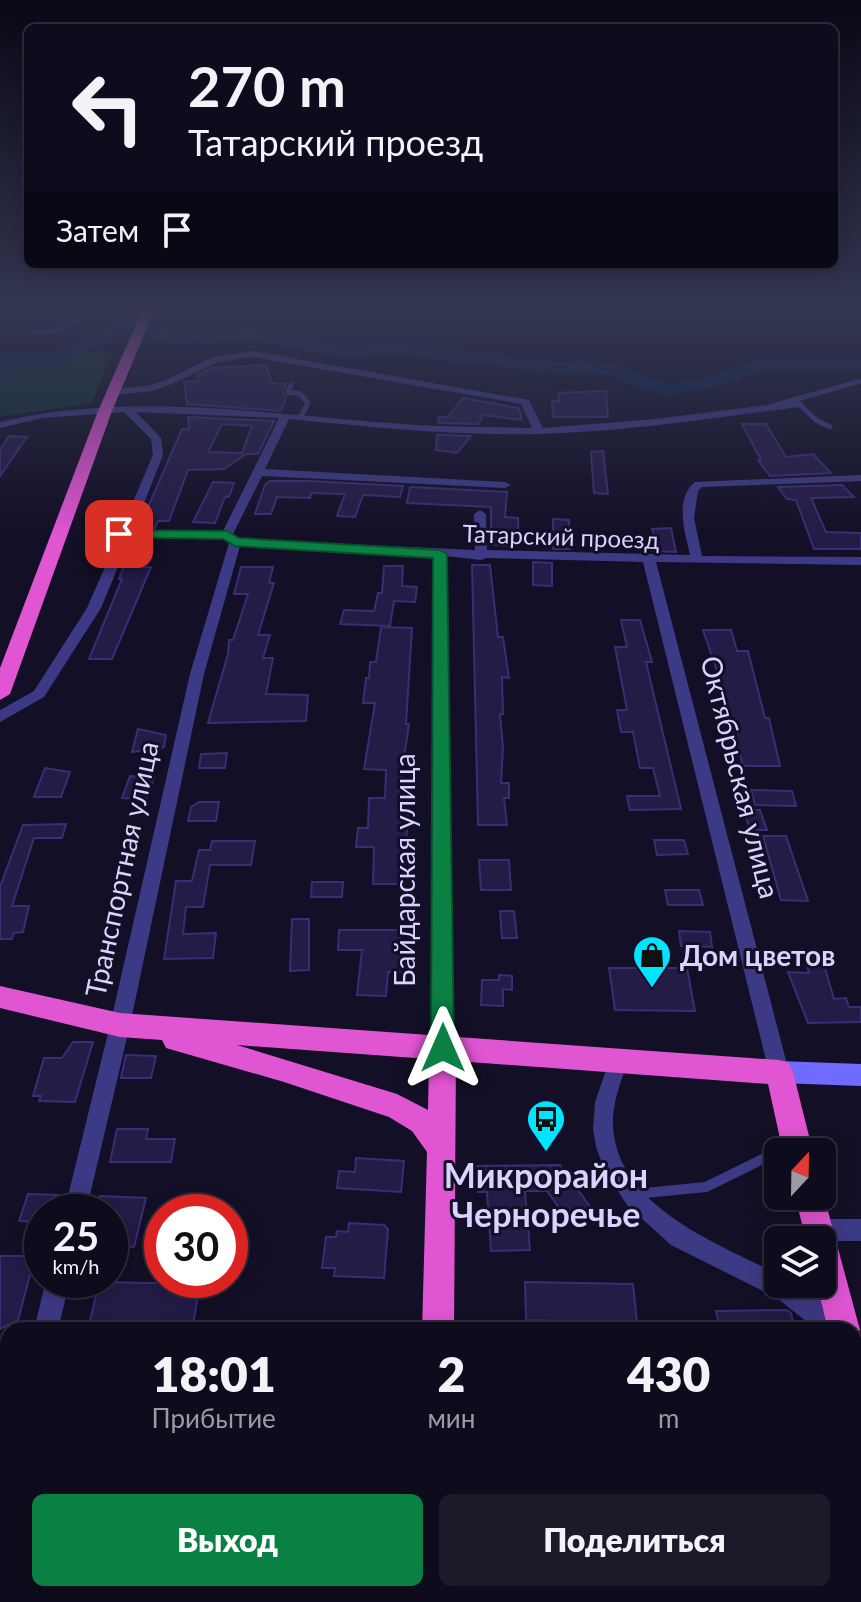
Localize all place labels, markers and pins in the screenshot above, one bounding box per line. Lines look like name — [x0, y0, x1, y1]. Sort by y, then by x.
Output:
pin — [85, 500, 153, 568]
shop icon: Дом цветов — [631, 934, 673, 989]
place label: Дом цветов — [680, 938, 835, 972]
bus stop icon: Микрорайон Черноречье — [525, 1098, 567, 1153]
place label: Микрорайон Черноречье — [444, 1154, 648, 1234]

